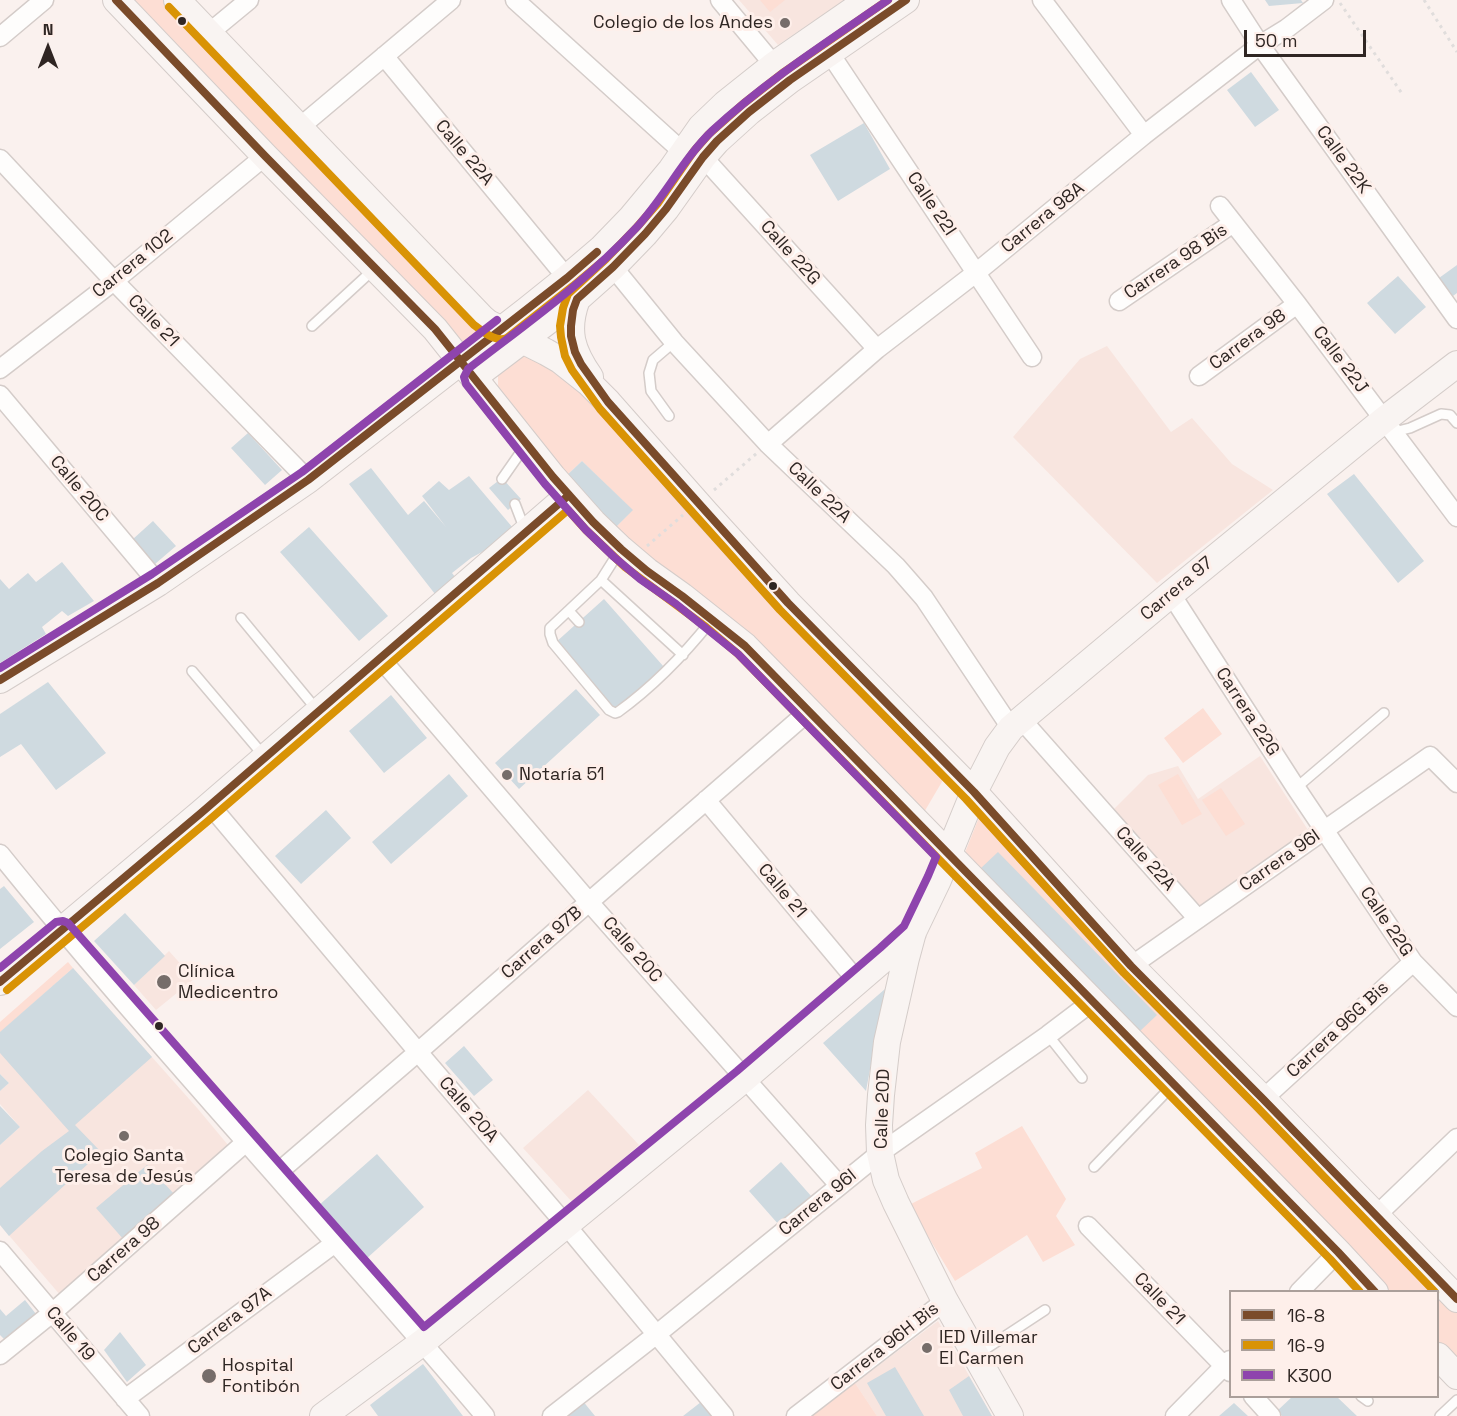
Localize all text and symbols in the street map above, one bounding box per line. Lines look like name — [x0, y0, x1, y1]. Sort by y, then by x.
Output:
place label: Colegio de los Andes — [593, 12, 773, 34]
unlabelled marker — [176, 15, 188, 27]
marker: Colegio de los Andes — [778, 16, 792, 30]
north arrow — [18, 18, 78, 78]
scale bar — [1247, 18, 1368, 56]
text: N — [43, 19, 53, 40]
text: 50 m — [1255, 29, 1297, 52]
street label: Calle 22A — [430, 116, 498, 190]
street label: Calle 22K — [1311, 122, 1375, 198]
street label: Calle 22I — [902, 168, 960, 240]
street label: Carrera 98A — [997, 178, 1089, 258]
street label: Calle 22G — [755, 216, 825, 290]
street label: Carrera 98 Bis — [1120, 220, 1232, 304]
street label: Carrera 102 — [88, 225, 178, 303]
street label: Calle 21 — [123, 290, 183, 352]
street label: Carrera 98 — [1205, 305, 1291, 375]
street label: Calle 22J — [1308, 322, 1372, 398]
street label: Calle 20C — [45, 451, 113, 527]
street label: Calle 22A — [783, 458, 855, 528]
street label: Carrera 97 — [1136, 552, 1218, 626]
unlabelled marker — [767, 580, 779, 592]
street label: Carrera 22G — [1210, 664, 1284, 760]
place label: Notaría 51 — [519, 764, 605, 786]
marker: Notaría 51 — [500, 768, 514, 782]
street label: Calle 22A — [1111, 822, 1179, 896]
street label: Carrera 96I — [1235, 825, 1325, 897]
street label: Calle 21 — [753, 859, 811, 923]
street label: Calle 22G — [1355, 883, 1417, 961]
street label: Carrera 97B — [497, 902, 587, 984]
street label: Calle 20C — [598, 913, 666, 987]
place label: Clínica Medicentro — [178, 961, 278, 1004]
marker: Clínica Medicentro — [155, 973, 173, 991]
street label: Carrera 96G Bis — [1283, 977, 1393, 1083]
unlabelled marker — [153, 1020, 165, 1032]
street label: Calle 20D — [871, 1068, 895, 1150]
street label: Calle 20A — [434, 1073, 502, 1147]
marker: Colegio Santa Teresa de Jesús — [117, 1129, 131, 1143]
place label: Colegio Santa Teresa de Jesús — [55, 1145, 193, 1188]
street label: Carrera 96I — [775, 1165, 861, 1241]
street label: Carrera 98 — [83, 1212, 165, 1288]
street label: Calle 21 — [1129, 1268, 1189, 1330]
street label: Carrera 97A — [184, 1282, 276, 1360]
legend — [1229, 1290, 1439, 1398]
street label: Carrera 96H Bis — [827, 1298, 943, 1396]
street label: Calle 19 — [41, 1302, 99, 1366]
text: 16-8 — [1287, 1304, 1325, 1327]
place label: IED Villemar El Carmen — [939, 1327, 1038, 1370]
text: 16-9 — [1287, 1334, 1325, 1357]
marker: IED Villemar El Carmen — [920, 1341, 934, 1355]
place label: Hospital Fontibón — [222, 1355, 300, 1398]
text: K300 — [1287, 1364, 1332, 1387]
marker: Hospital Fontibón — [200, 1367, 218, 1385]

